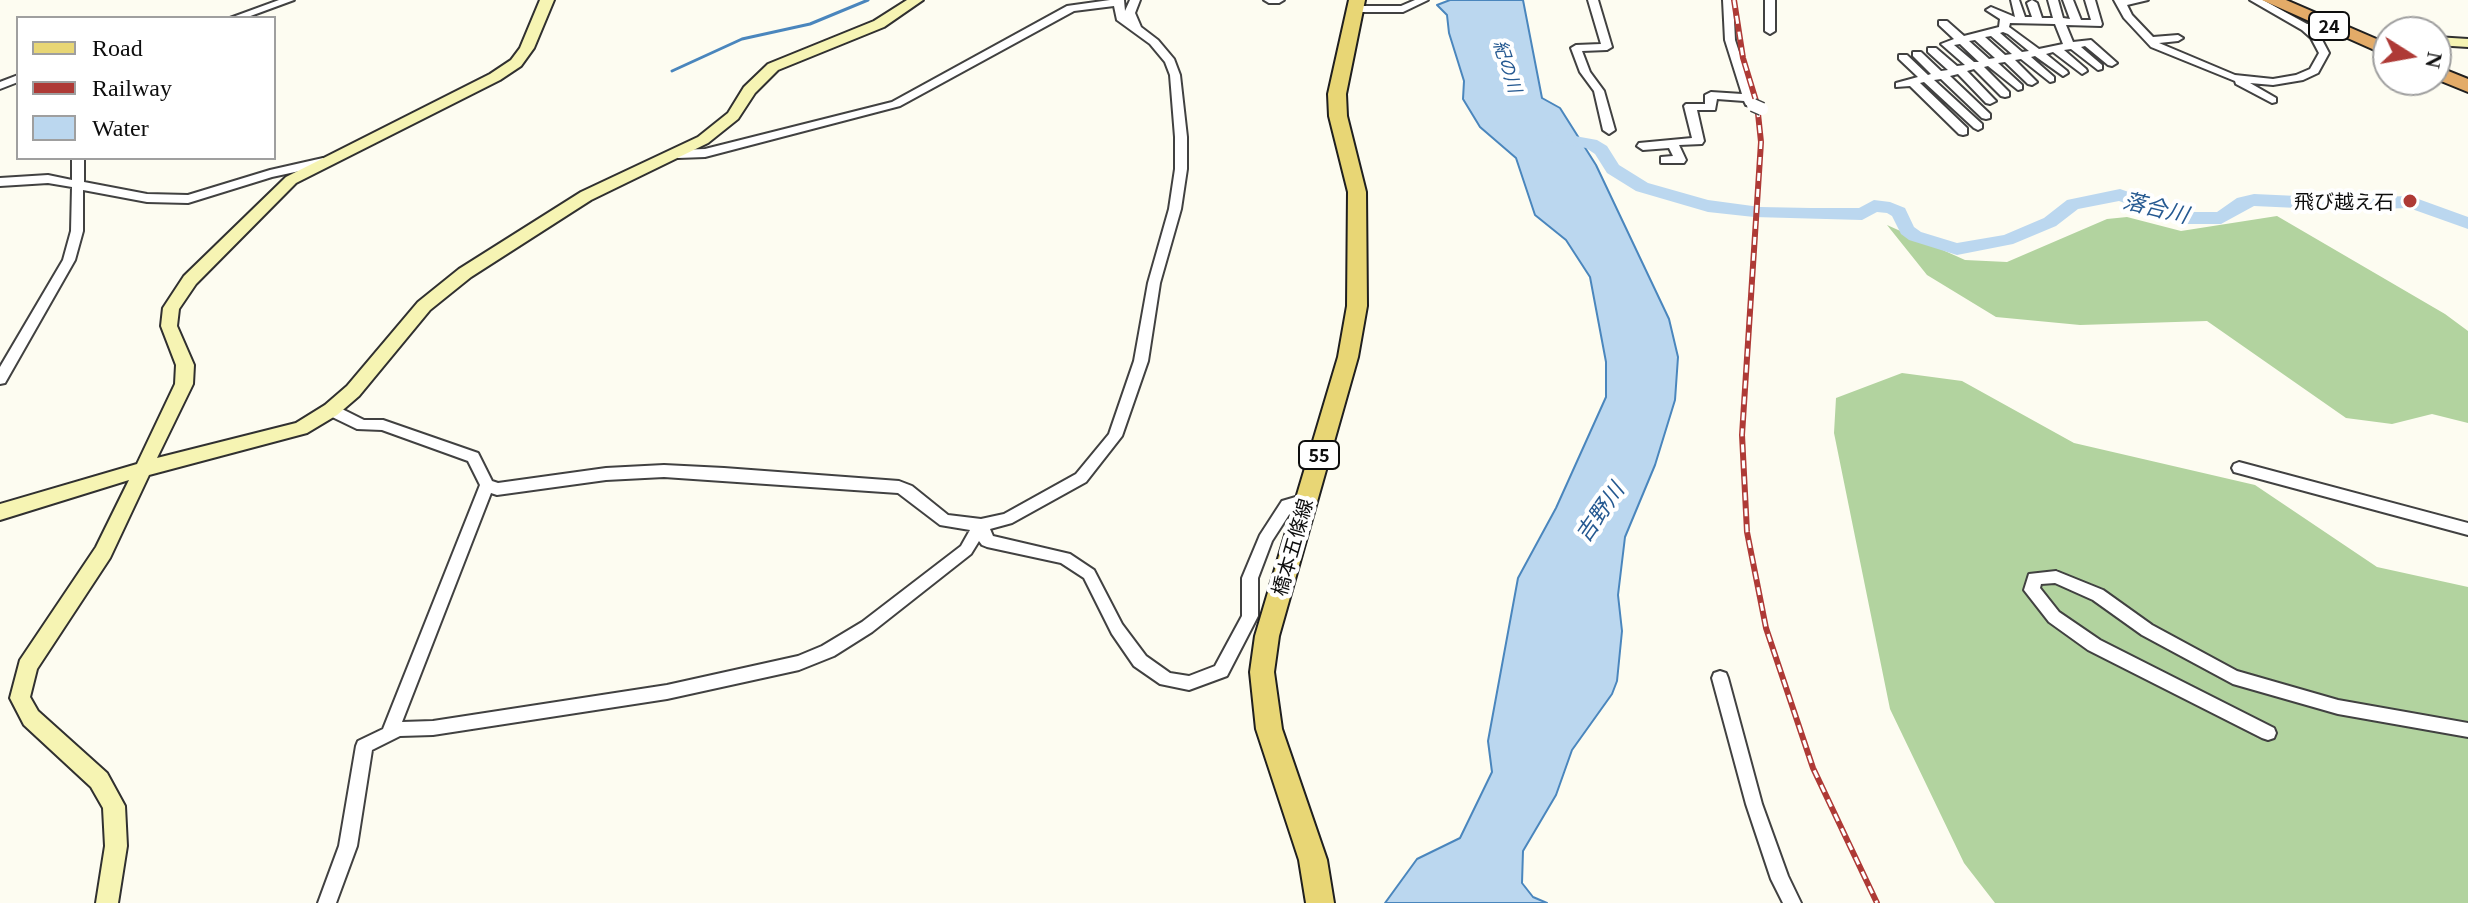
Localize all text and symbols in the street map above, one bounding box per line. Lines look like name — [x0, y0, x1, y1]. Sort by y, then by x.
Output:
road number: 24 — [2309, 12, 2349, 40]
legend — [16, 16, 276, 160]
north arrow — [2372, 16, 2452, 96]
text: Road — [92, 35, 143, 61]
water label: 紀の川 — [1489, 37, 1527, 95]
text: N — [2420, 50, 2448, 70]
text: Railway — [92, 75, 172, 101]
text: Water — [92, 115, 149, 141]
water label: 落合川 — [2121, 186, 2191, 228]
place label: 飛び越え石 — [2294, 189, 2394, 213]
marker: 飛び越え石 — [2401, 192, 2419, 210]
road number: 55 — [1299, 441, 1339, 469]
water label: 吉野川 — [1569, 477, 1629, 547]
street label: 橋本五條線 — [1267, 496, 1317, 598]

